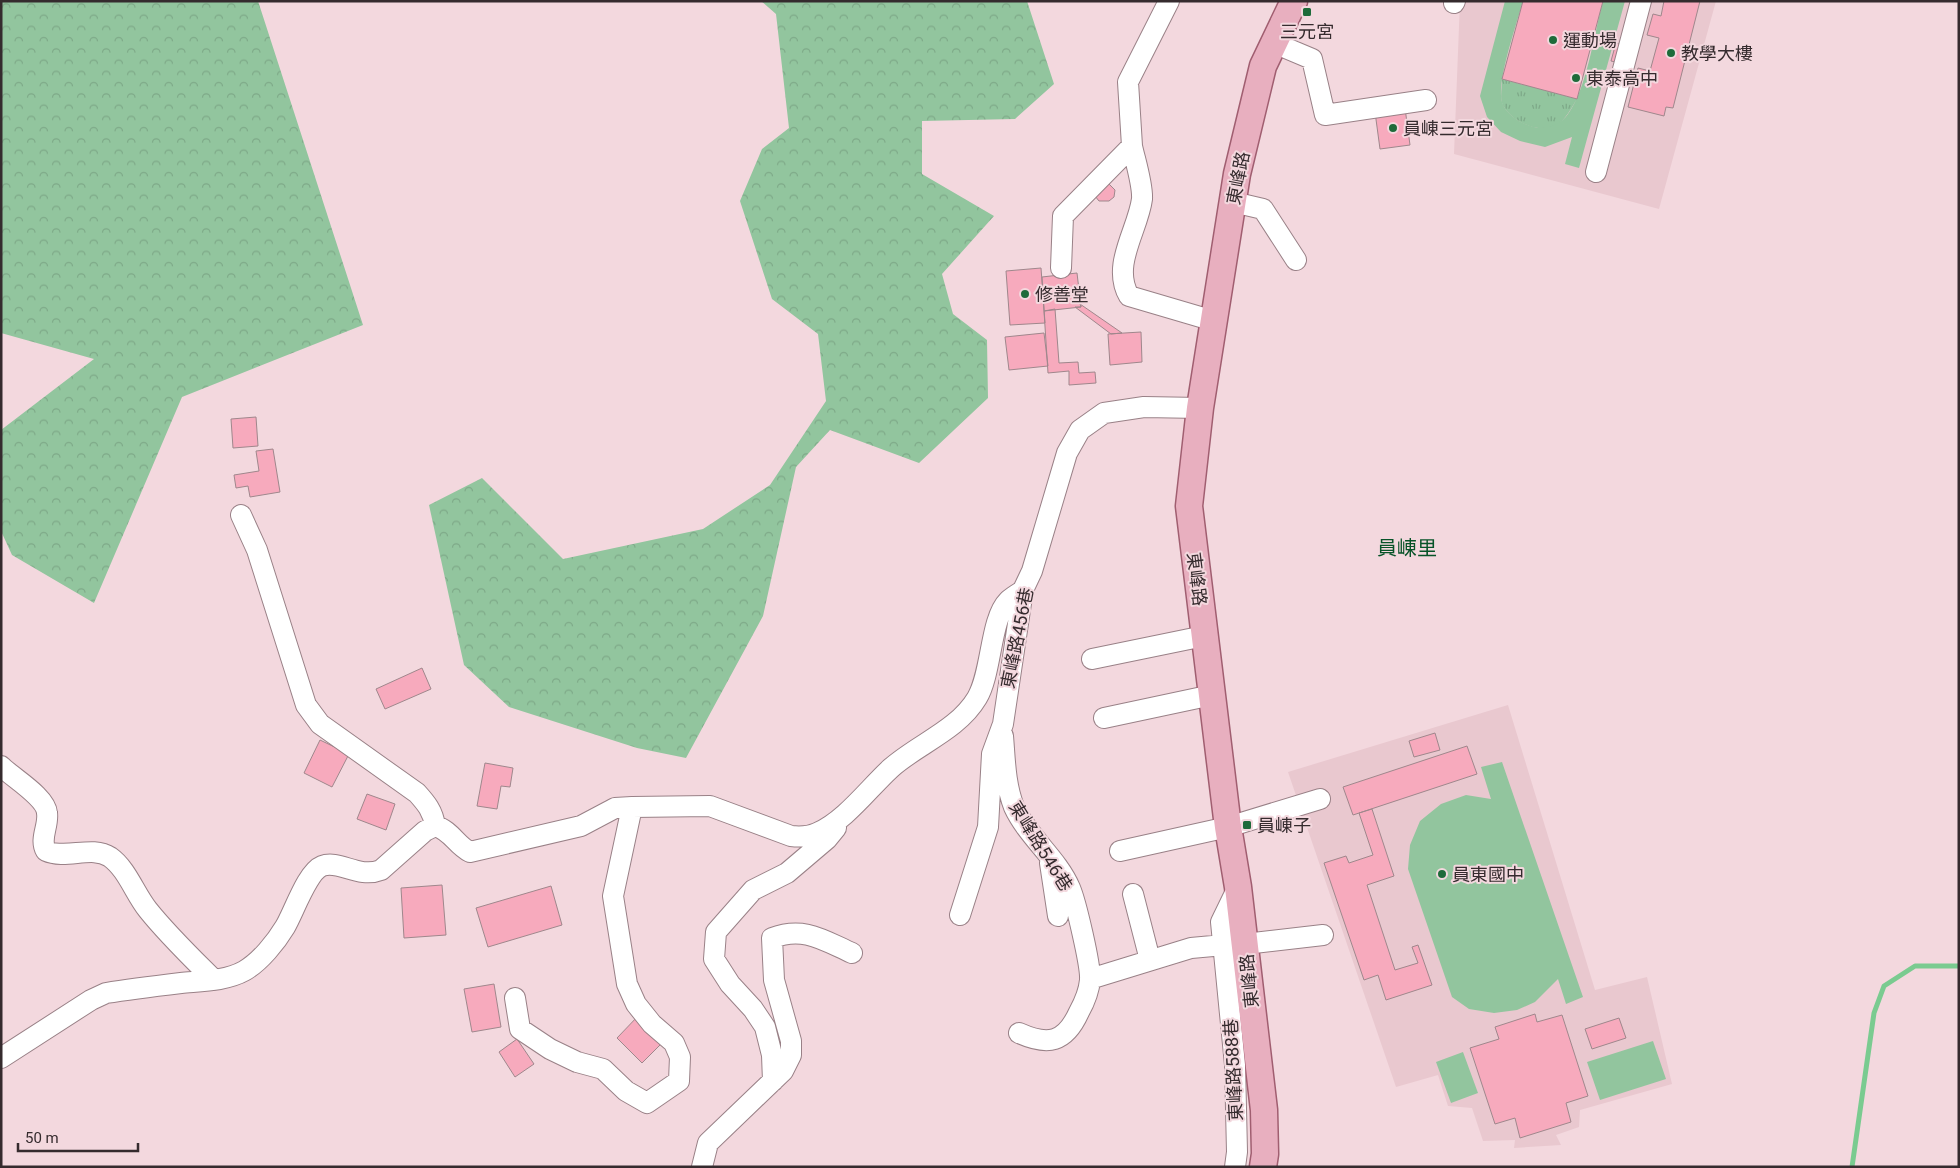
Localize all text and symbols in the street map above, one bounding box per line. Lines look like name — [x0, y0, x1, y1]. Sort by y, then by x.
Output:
marker: 三元宮 — [1301, 6, 1313, 18]
place label: 三元宮 — [1280, 21, 1334, 42]
place label: 運動場 — [1563, 30, 1617, 51]
marker: 運動場 — [1547, 34, 1559, 46]
place label: 教學大樓 — [1681, 43, 1753, 64]
marker: 教學大樓 — [1665, 47, 1677, 59]
place label: 東泰高中 — [1586, 68, 1658, 89]
marker: 東泰高中 — [1570, 72, 1582, 84]
place label: 員崠三元宮 — [1403, 118, 1493, 139]
marker: 員崠三元宮 — [1387, 122, 1399, 134]
street label: 東峰路 — [1223, 149, 1253, 207]
place label: 修善堂 — [1035, 284, 1089, 305]
marker: 修善堂 — [1019, 288, 1031, 300]
district label: 員崠里 — [1377, 536, 1437, 560]
street label: 東峰路 — [1183, 551, 1211, 607]
street label: 東峰路456巷 — [997, 586, 1037, 690]
street label: 東峰路546巷 — [1005, 797, 1077, 895]
place label: 員崠子 — [1257, 815, 1311, 836]
marker: 員崠子 — [1241, 819, 1253, 831]
place label: 員東國中 — [1452, 864, 1524, 885]
marker: 員東國中 — [1436, 868, 1448, 880]
street label: 東峰路 — [1236, 953, 1262, 1009]
street label: 東峰路588巷 — [1220, 1018, 1246, 1122]
scale bar — [18, 1120, 138, 1152]
text: 50 m — [25, 1129, 59, 1147]

